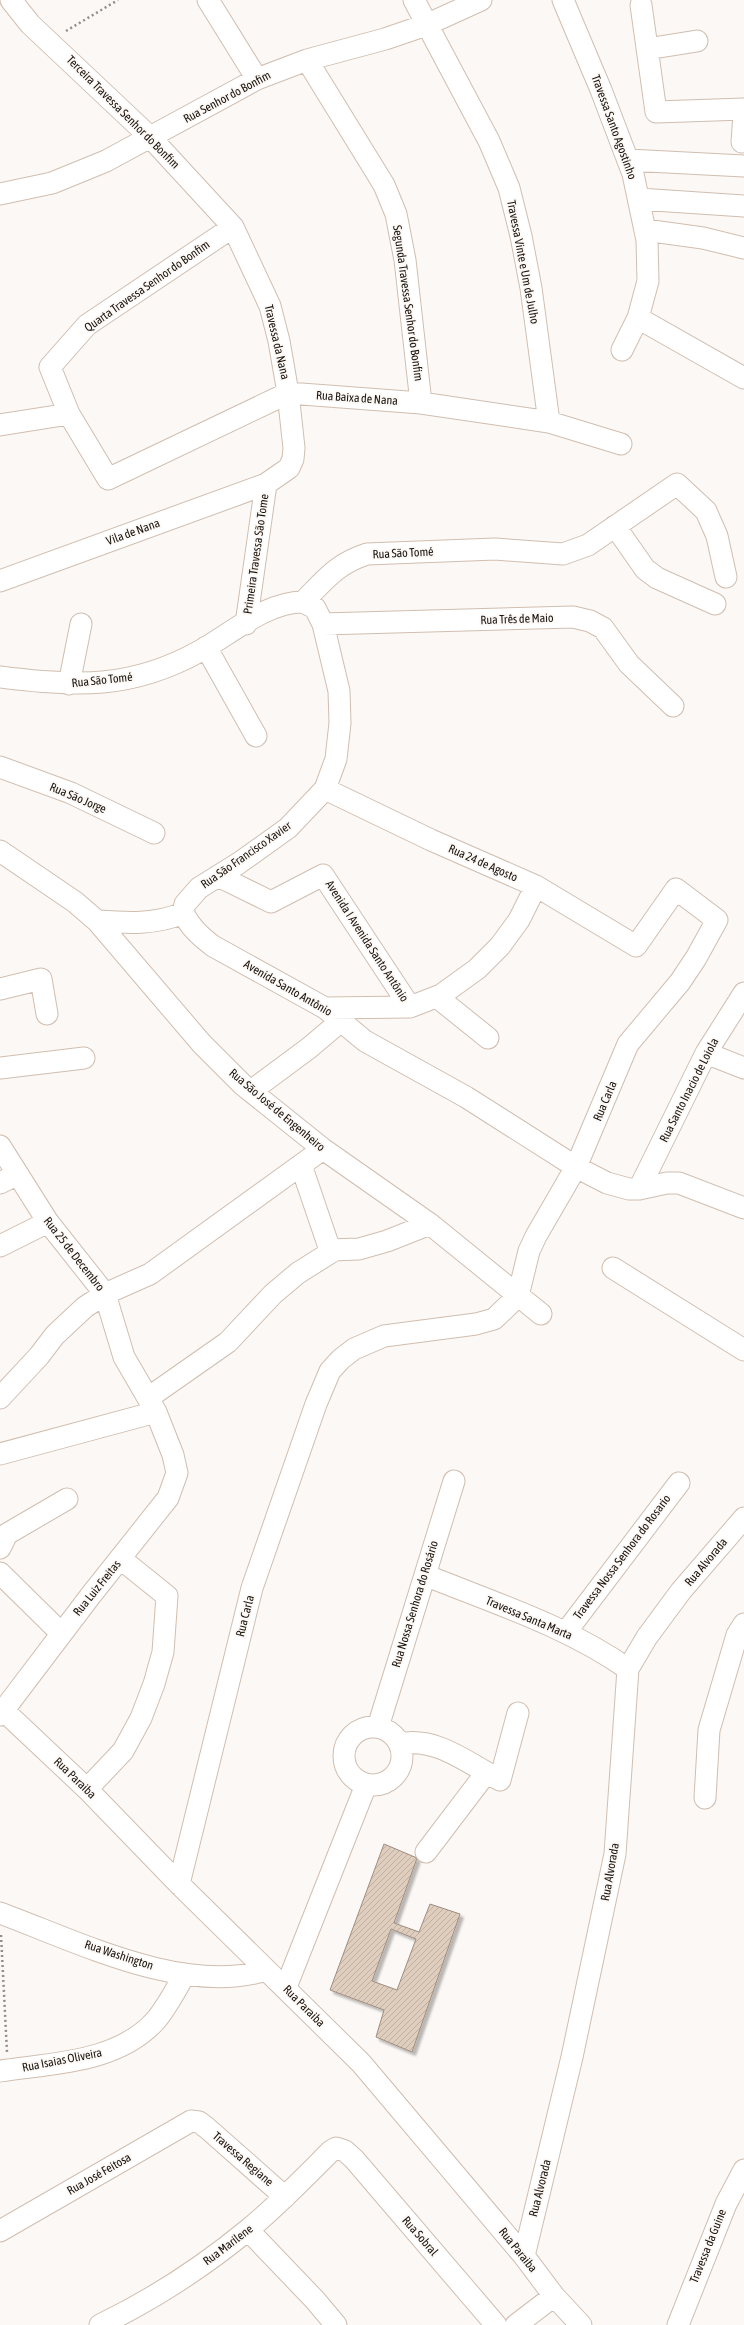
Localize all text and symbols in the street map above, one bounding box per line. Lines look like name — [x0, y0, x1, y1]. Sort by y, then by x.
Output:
street label: Terceira Travessa Senhor do Bonfim — [64, 53, 182, 171]
street label: Rua Senhor do Bonfim — [181, 68, 273, 126]
street label: Travessa Santo Agostinho — [589, 73, 640, 182]
street label: Travessa Vinte e Um de Julho — [504, 199, 542, 325]
street label: Segunda Travessa Senhor do Bonfim — [390, 224, 426, 382]
street label: Quarta Travessa Senhor do Bonfim — [82, 237, 212, 335]
street label: Travessa da Nana — [262, 303, 292, 381]
street label: Rua Baixa de Nana — [316, 388, 398, 408]
street label: Primeira Travessa São Tome — [241, 493, 271, 615]
street label: Vila de Nana — [104, 516, 162, 548]
street label: Rua São Tomé — [372, 544, 434, 562]
street label: Rua Três de Maio — [480, 611, 554, 627]
street label: Rua São Tomé — [71, 670, 133, 690]
street label: Rua São Jorge — [48, 780, 108, 816]
street label: Rua São Francisco Xavier — [198, 818, 294, 891]
street label: Rua 24 de Agosto — [446, 841, 520, 885]
street label: Avenida I Avenida Santo Antônio — [322, 878, 412, 1005]
street label: Avenida Santo Antônio — [241, 957, 335, 1019]
street label: Rua Santo Inacio de Loiola — [657, 1035, 721, 1145]
street label: Rua São José de Engenheiro — [226, 1066, 328, 1154]
street label: Rua Carla — [590, 1079, 620, 1123]
street label: Rua 25 de Decembro — [41, 1214, 108, 1294]
street label: Travessa Nossa Senhora do Rosario — [571, 1492, 674, 1622]
street label: Rua Alvorada — [682, 1535, 730, 1589]
street label: Rua Nossa Senhora do Rosário — [389, 1538, 441, 1669]
street label: Rua Luiz Freitas — [70, 1557, 124, 1619]
street label: Travessa Santa Marta — [484, 1593, 574, 1643]
street label: Rua Carla — [233, 1594, 257, 1638]
street label: Rua Paraiba — [51, 1755, 99, 1801]
street label: Rua Alvorada — [598, 1842, 622, 1902]
street label: Rua Washington — [83, 1937, 155, 1973]
street label: Rua Paraiba — [280, 1982, 328, 2030]
street label: Rua Isaias Oliveira — [21, 2045, 103, 2075]
street label: Travessa Regiane — [210, 2129, 276, 2189]
street label: Rua José Feitosa — [65, 2150, 133, 2198]
street label: Rua Alvorada — [526, 2158, 554, 2218]
street label: Travessa da Guine — [687, 2207, 729, 2285]
street label: Rua Sobral — [399, 2214, 441, 2259]
street label: Rua Marilene — [200, 2222, 256, 2268]
street label: Rua Paraiba — [496, 2225, 540, 2275]

